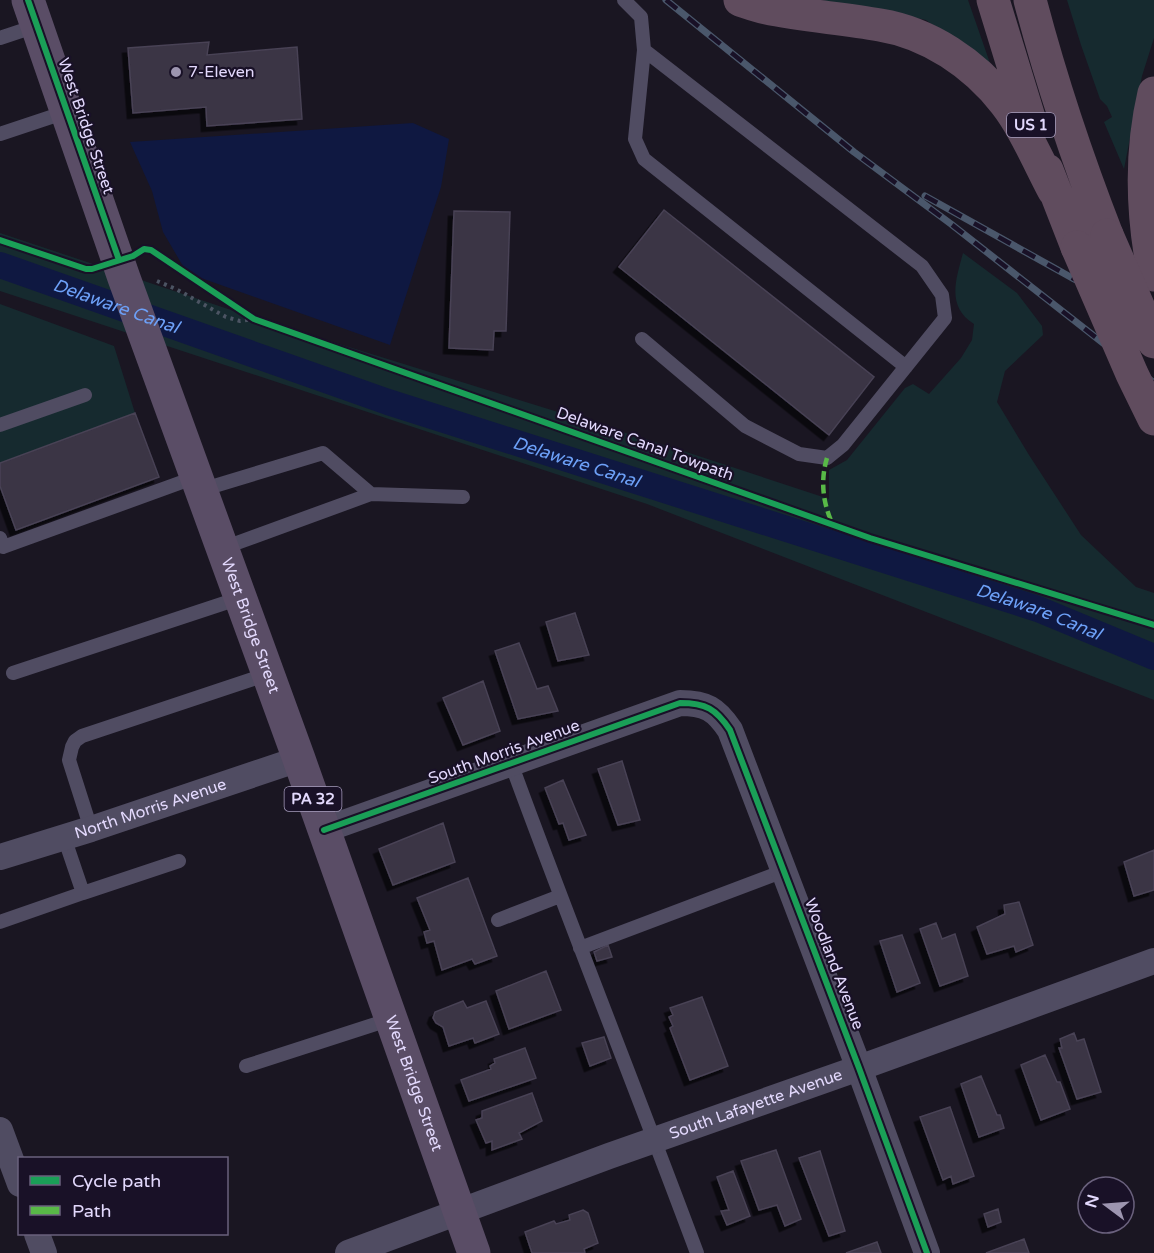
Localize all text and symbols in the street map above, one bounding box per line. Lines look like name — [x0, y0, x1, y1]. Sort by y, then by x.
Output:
street label: West Bridge Street — [53, 55, 119, 197]
place label: 7-Eleven — [188, 62, 255, 82]
marker: 7-Eleven — [169, 65, 183, 79]
road number: US 1 — [1007, 113, 1055, 137]
water label: Delaware Canal — [50, 274, 184, 339]
street label: Delaware Canal Towpath — [554, 403, 736, 485]
water label: Delaware Canal — [511, 431, 643, 493]
street label: West Bridge Street — [217, 555, 284, 696]
water label: Delaware Canal — [973, 579, 1107, 646]
street label: South Morris Avenue — [426, 715, 582, 789]
street label: North Morris Avenue — [72, 774, 229, 843]
road number: PA 32 — [284, 787, 342, 811]
street label: Woodland Avenue — [800, 895, 868, 1033]
street label: West Bridge Street — [381, 1013, 447, 1154]
street label: South Lafayette Avenue — [666, 1065, 845, 1144]
legend — [18, 1157, 228, 1235]
text: Cycle path — [72, 1170, 161, 1192]
north arrow — [1076, 1175, 1136, 1235]
text: N — [1081, 1192, 1104, 1210]
text: Path — [72, 1200, 111, 1222]

